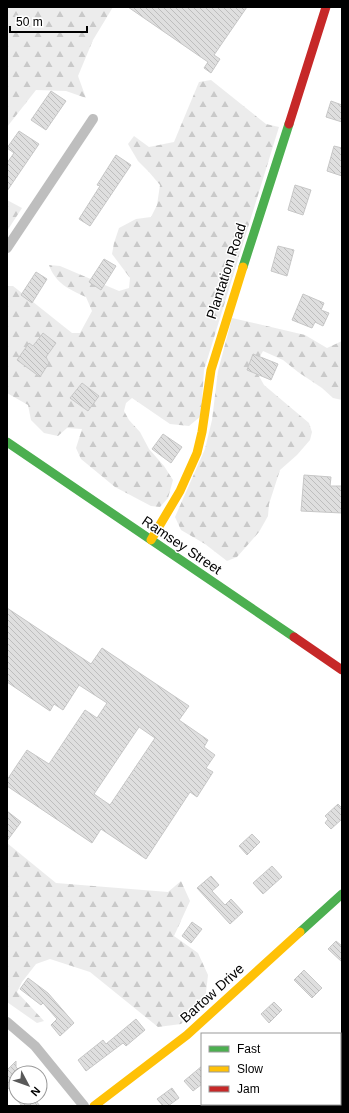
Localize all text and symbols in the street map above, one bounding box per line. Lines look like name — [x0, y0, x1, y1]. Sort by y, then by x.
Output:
scale bar — [10, 8, 87, 34]
text: 50 m — [16, 15, 43, 29]
street label: Plantation Road — [203, 221, 249, 321]
street label: Ramsey Street — [139, 512, 225, 578]
street label: Bartow Drive — [177, 960, 247, 1026]
legend — [201, 1033, 341, 1105]
text: Fast — [237, 1042, 261, 1056]
text: Slow — [237, 1062, 263, 1076]
north arrow — [8, 1065, 48, 1105]
text: Jam — [237, 1082, 260, 1096]
text: N — [28, 1085, 43, 1099]

